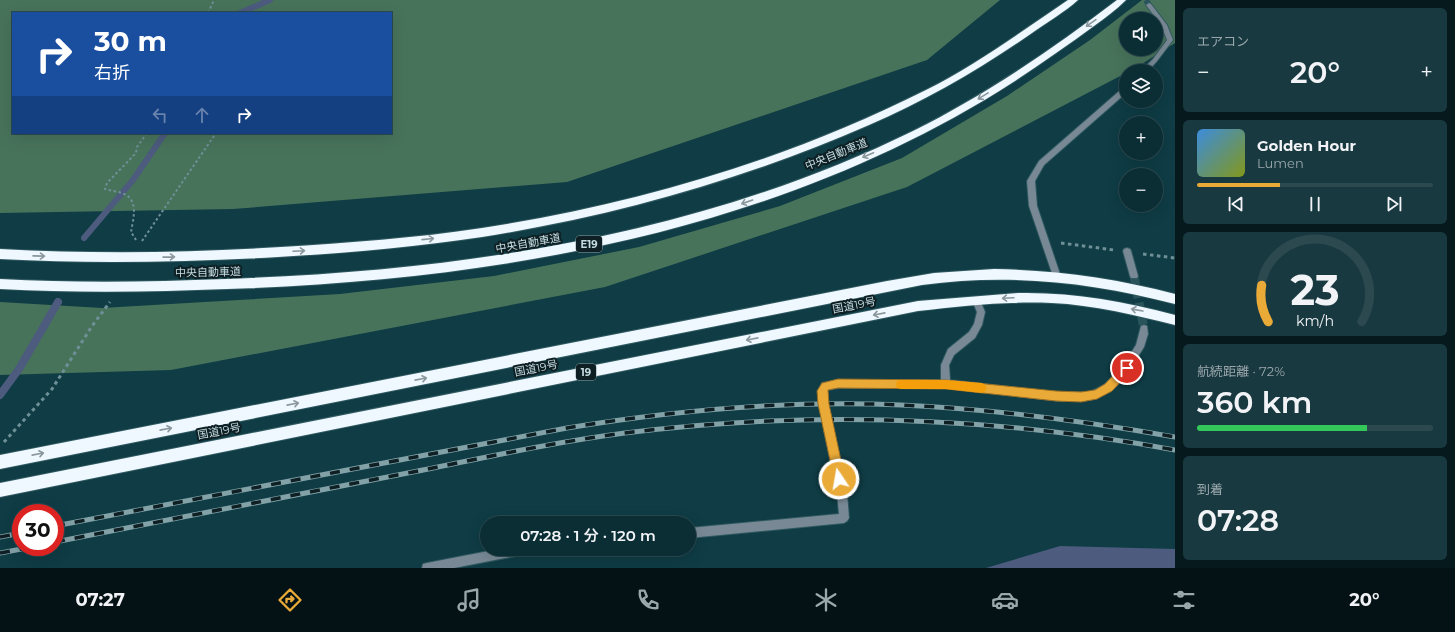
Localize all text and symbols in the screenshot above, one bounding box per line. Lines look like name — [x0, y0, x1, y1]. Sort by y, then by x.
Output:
map controls — [1119, 12, 1163, 212]
button: sound — [1119, 12, 1163, 56]
one-way arrow — [1086, 19, 1097, 27]
text: 30 m — [94, 24, 167, 58]
icon: right — [28, 28, 80, 80]
text: エアコン — [1197, 33, 1249, 49]
text: 20° — [1290, 54, 1340, 91]
text: − — [1197, 59, 1210, 86]
text: + — [1420, 59, 1433, 86]
text: 右折 — [94, 62, 130, 84]
button: layers — [1119, 64, 1163, 108]
one-way arrow — [978, 92, 989, 100]
icon: left — [149, 104, 171, 126]
icon: ahead — [191, 104, 213, 126]
icon: right — [233, 104, 255, 126]
button: + — [1119, 116, 1163, 160]
street label: 中央自動車道 — [803, 135, 869, 173]
text: Golden Hour — [1257, 136, 1356, 155]
one-way arrow — [862, 152, 874, 160]
text: Lumen — [1257, 155, 1304, 171]
button: − — [1119, 168, 1163, 212]
icon: previous — [1225, 193, 1247, 215]
icon: pause — [1304, 193, 1326, 215]
icon: next — [1383, 193, 1405, 215]
one-way arrow — [740, 199, 753, 206]
street label: 中央自動車道 — [494, 230, 562, 256]
one-way arrow — [421, 235, 434, 243]
road number: E19 — [576, 236, 602, 252]
one-way arrow — [292, 247, 305, 255]
one-way arrow — [32, 252, 45, 259]
one-way arrow — [162, 253, 175, 260]
street label: 中央自動車道 — [175, 264, 241, 280]
text: 23 — [1290, 265, 1340, 315]
street label: 国道19号 — [831, 294, 877, 316]
one-way arrow — [1002, 295, 1015, 302]
one-way arrow — [1131, 306, 1144, 314]
one-way arrow — [873, 310, 886, 318]
text: km/h — [1296, 312, 1334, 330]
one-way arrow — [746, 336, 759, 344]
pin — [1110, 351, 1144, 385]
street label: 国道19号 — [513, 357, 559, 379]
icon: arrive — [1116, 357, 1138, 379]
text: 航続距離 · 72% — [1197, 363, 1285, 379]
road number: 19 — [576, 364, 596, 380]
one-way arrow — [414, 374, 427, 382]
text: 360 km — [1197, 384, 1312, 421]
one-way arrow — [287, 400, 300, 408]
street label: 国道19号 — [196, 420, 242, 442]
one-way arrow — [159, 425, 172, 433]
one-way arrow — [31, 450, 44, 458]
position arrow — [818, 458, 860, 500]
text: 到着 — [1197, 481, 1223, 497]
text: 07:28 — [1197, 502, 1279, 539]
speed limit sign: 30 — [12, 504, 64, 556]
text: 07:28 · 1 分 · 120 m — [520, 526, 656, 545]
icon: directions — [276, 586, 304, 614]
icon: music — [455, 586, 483, 614]
icon: phone — [634, 586, 662, 614]
icon: climate — [812, 586, 840, 614]
icon: car — [991, 586, 1019, 614]
icon: filters — [1170, 586, 1198, 614]
text: 07:27 — [75, 589, 125, 611]
text: 20° — [1349, 589, 1380, 611]

